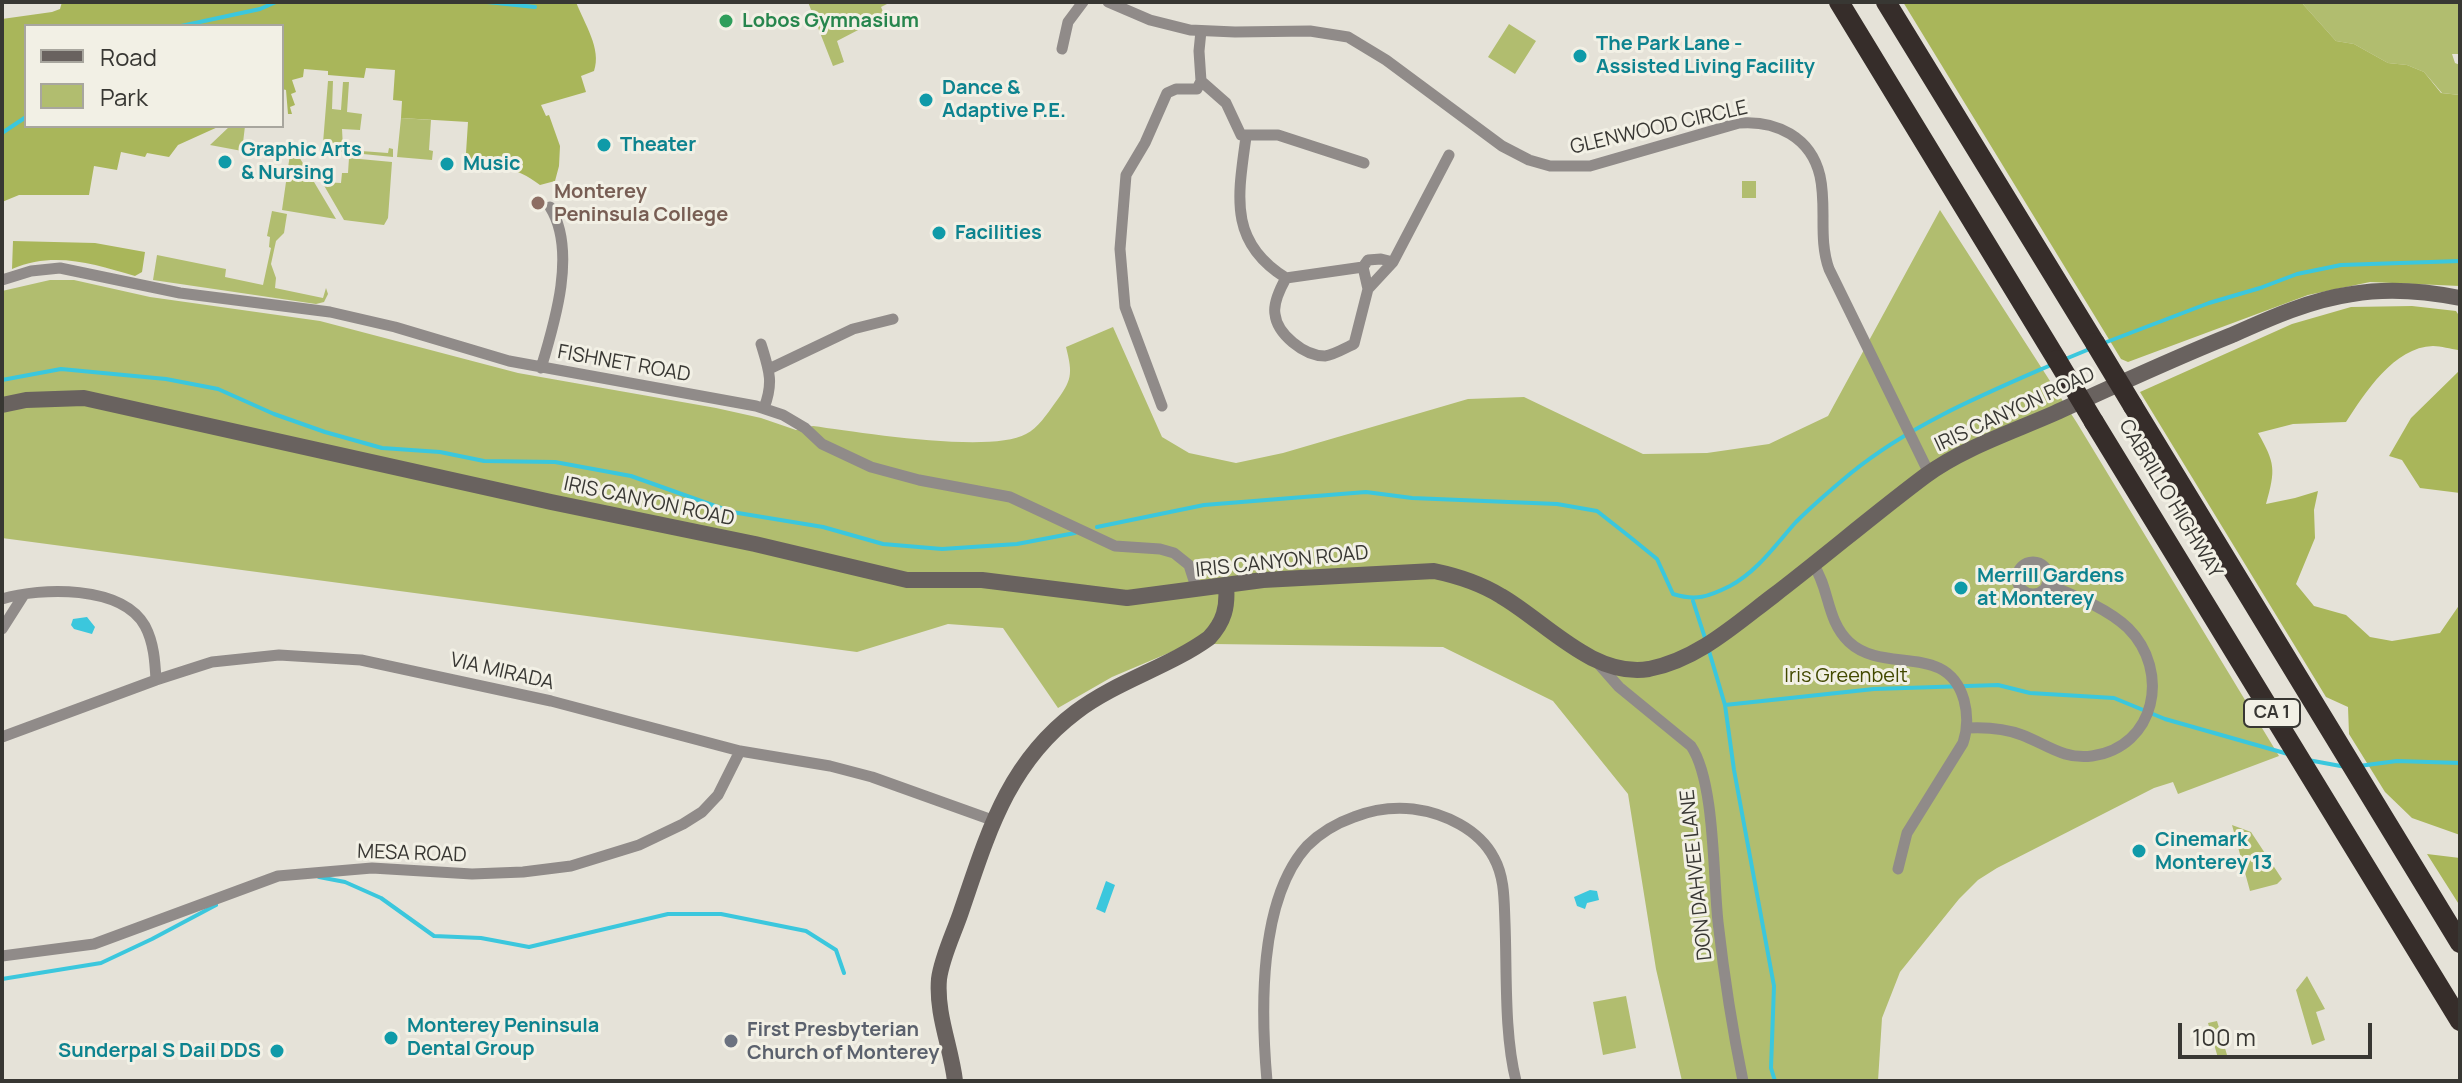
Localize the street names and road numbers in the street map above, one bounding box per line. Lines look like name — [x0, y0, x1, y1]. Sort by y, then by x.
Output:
street label: GLENWOOD CIRCLE — [1568, 96, 1750, 160]
street label: FISHNET ROAD — [556, 340, 692, 388]
street label: IRIS CANYON ROAD — [1931, 362, 2099, 458]
street label: CABRILLO HIGHWAY — [2113, 415, 2227, 583]
street label: IRIS CANYON ROAD — [561, 472, 737, 532]
street label: IRIS CANYON ROAD — [1194, 541, 1370, 583]
street label: VIA MIRADA — [448, 648, 556, 696]
road number: CA 1 — [2244, 699, 2300, 727]
street label: DON DAHVEE LANE — [1676, 788, 1718, 962]
street label: MESA ROAD — [357, 840, 467, 868]

